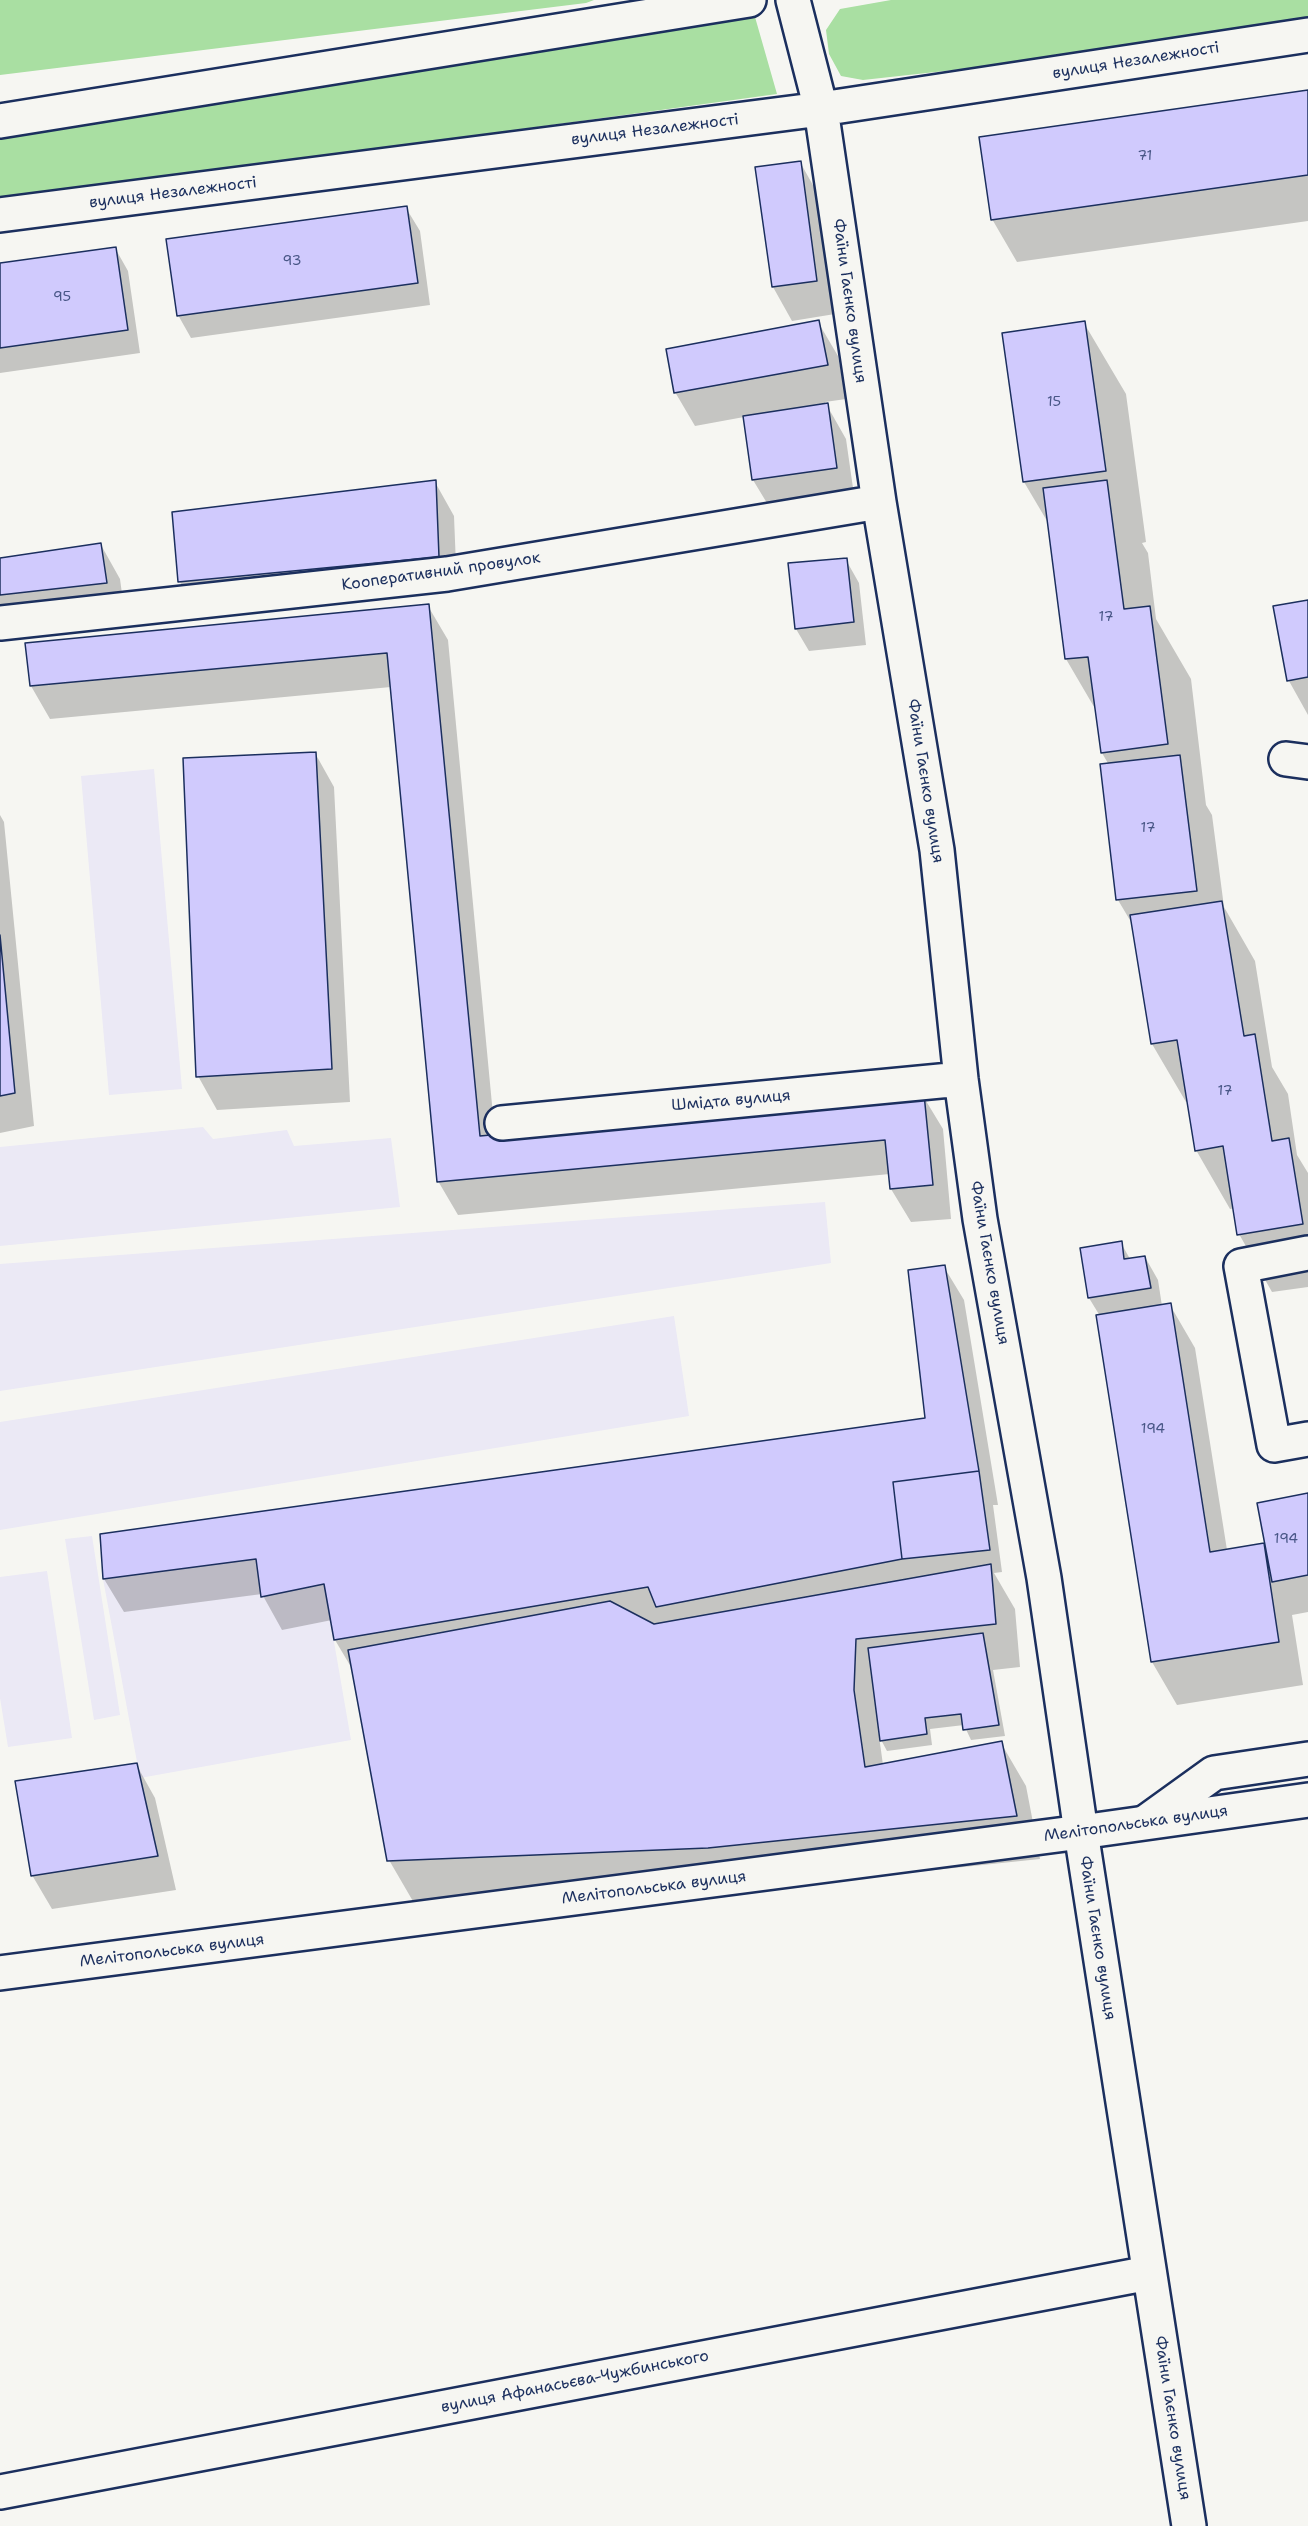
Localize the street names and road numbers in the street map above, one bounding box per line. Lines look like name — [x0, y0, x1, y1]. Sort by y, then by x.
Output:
street label: вулиця Незалежності — [1051, 38, 1221, 84]
street label: вулиця Незалежності — [570, 110, 740, 150]
street label: вулиця Незалежності — [88, 173, 258, 213]
street label: Фаїни Гаєнко вулиця — [828, 218, 870, 384]
street label: Кооперативний провулок — [340, 549, 542, 595]
street label: Фаїни Гаєнко вулиця — [903, 698, 947, 864]
street label: Шмідта вулиця — [671, 1086, 791, 1116]
street label: Фаїни Гаєнко вулиця — [965, 1180, 1013, 1346]
street label: Мелітопольська вулиця — [1043, 1802, 1229, 1846]
street label: Фаїни Гаєнко вулиця — [1075, 1855, 1119, 2021]
street label: Мелітопольська вулиця — [561, 1867, 747, 1909]
street label: Мелітопольська вулиця — [79, 1930, 265, 1972]
street label: Фаїни Гаєнко вулиця — [1150, 2335, 1194, 2501]
street label: вулиця Афанасьєва-Чужбинського — [439, 2347, 711, 2417]

